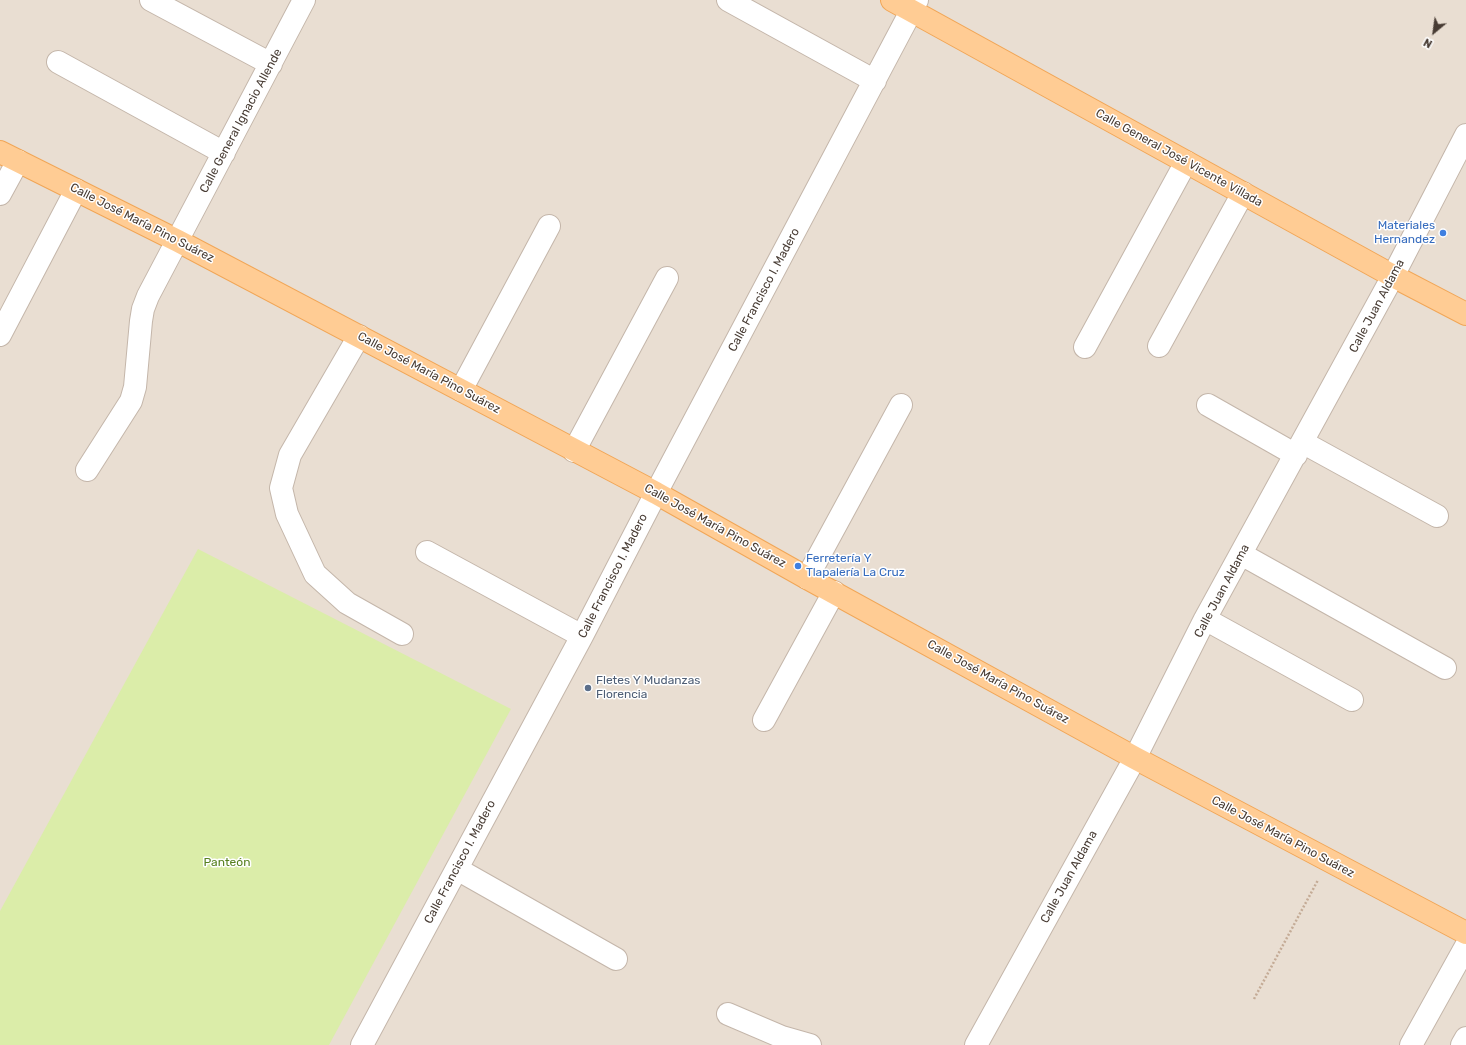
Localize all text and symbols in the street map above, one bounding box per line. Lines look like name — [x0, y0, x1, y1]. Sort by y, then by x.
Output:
north arrow — [1414, 12, 1454, 52]
text: N — [1421, 35, 1435, 51]
street label: Calle General Ignacio Allende — [197, 46, 285, 196]
street label: Calle General José Vicente Villada — [1093, 106, 1265, 210]
street label: Calle José María Pino Suárez — [68, 180, 216, 266]
place label: Materiales Hernandez — [1374, 219, 1435, 247]
street label: Calle Francisco I. Madero — [725, 226, 803, 354]
marker: Materiales Hernandez — [1438, 228, 1448, 238]
street label: Calle Juan Aldama — [1346, 257, 1408, 355]
street label: Calle José María Pino Suárez — [355, 329, 503, 417]
street label: Calle José María Pino Suárez — [642, 481, 788, 571]
street label: Calle Francisco I. Madero — [575, 511, 651, 641]
street label: Calle Juan Aldama — [1191, 542, 1253, 640]
place label: Ferretería Y Tlapalería La Cruz — [806, 552, 905, 580]
marker: Ferretería Y Tlapalería La Cruz — [793, 561, 803, 571]
street label: Calle José María Pino Suárez — [925, 637, 1071, 727]
place label: Fletes Y Mudanzas Florencia — [596, 674, 700, 702]
marker: Fletes Y Mudanzas Florencia — [583, 683, 593, 693]
street label: Calle José María Pino Suárez — [1209, 793, 1357, 881]
street label: Calle Francisco I. Madero — [421, 798, 499, 926]
street label: Calle Juan Aldama — [1038, 828, 1100, 926]
park label: Panteón — [204, 856, 250, 870]

